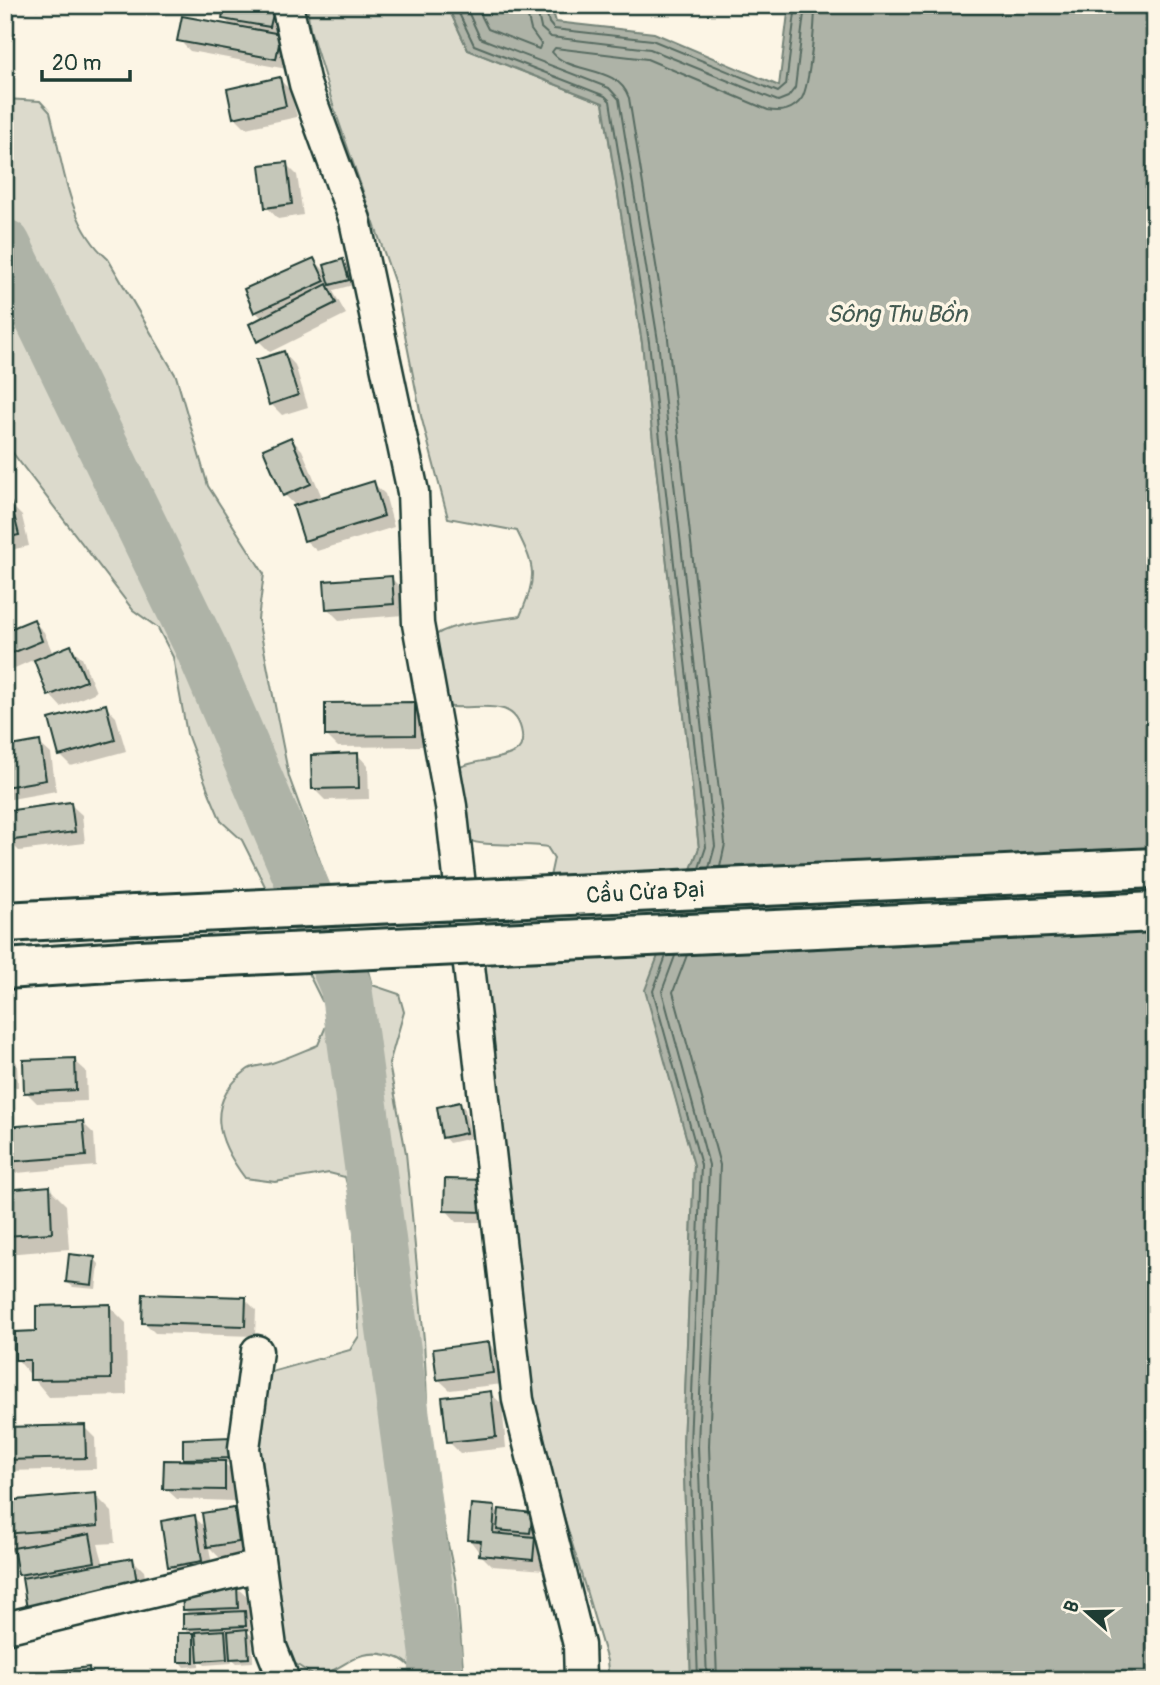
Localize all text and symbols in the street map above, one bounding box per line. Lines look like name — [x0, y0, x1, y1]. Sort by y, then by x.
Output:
scale bar — [42, 38, 130, 82]
text: 20 m — [52, 50, 101, 77]
water label: Sông Thu Bồn — [827, 299, 968, 329]
street label: Cầu Cửa Đại — [585, 875, 705, 910]
north arrow — [1052, 1576, 1122, 1646]
text: B — [1059, 1597, 1085, 1616]

